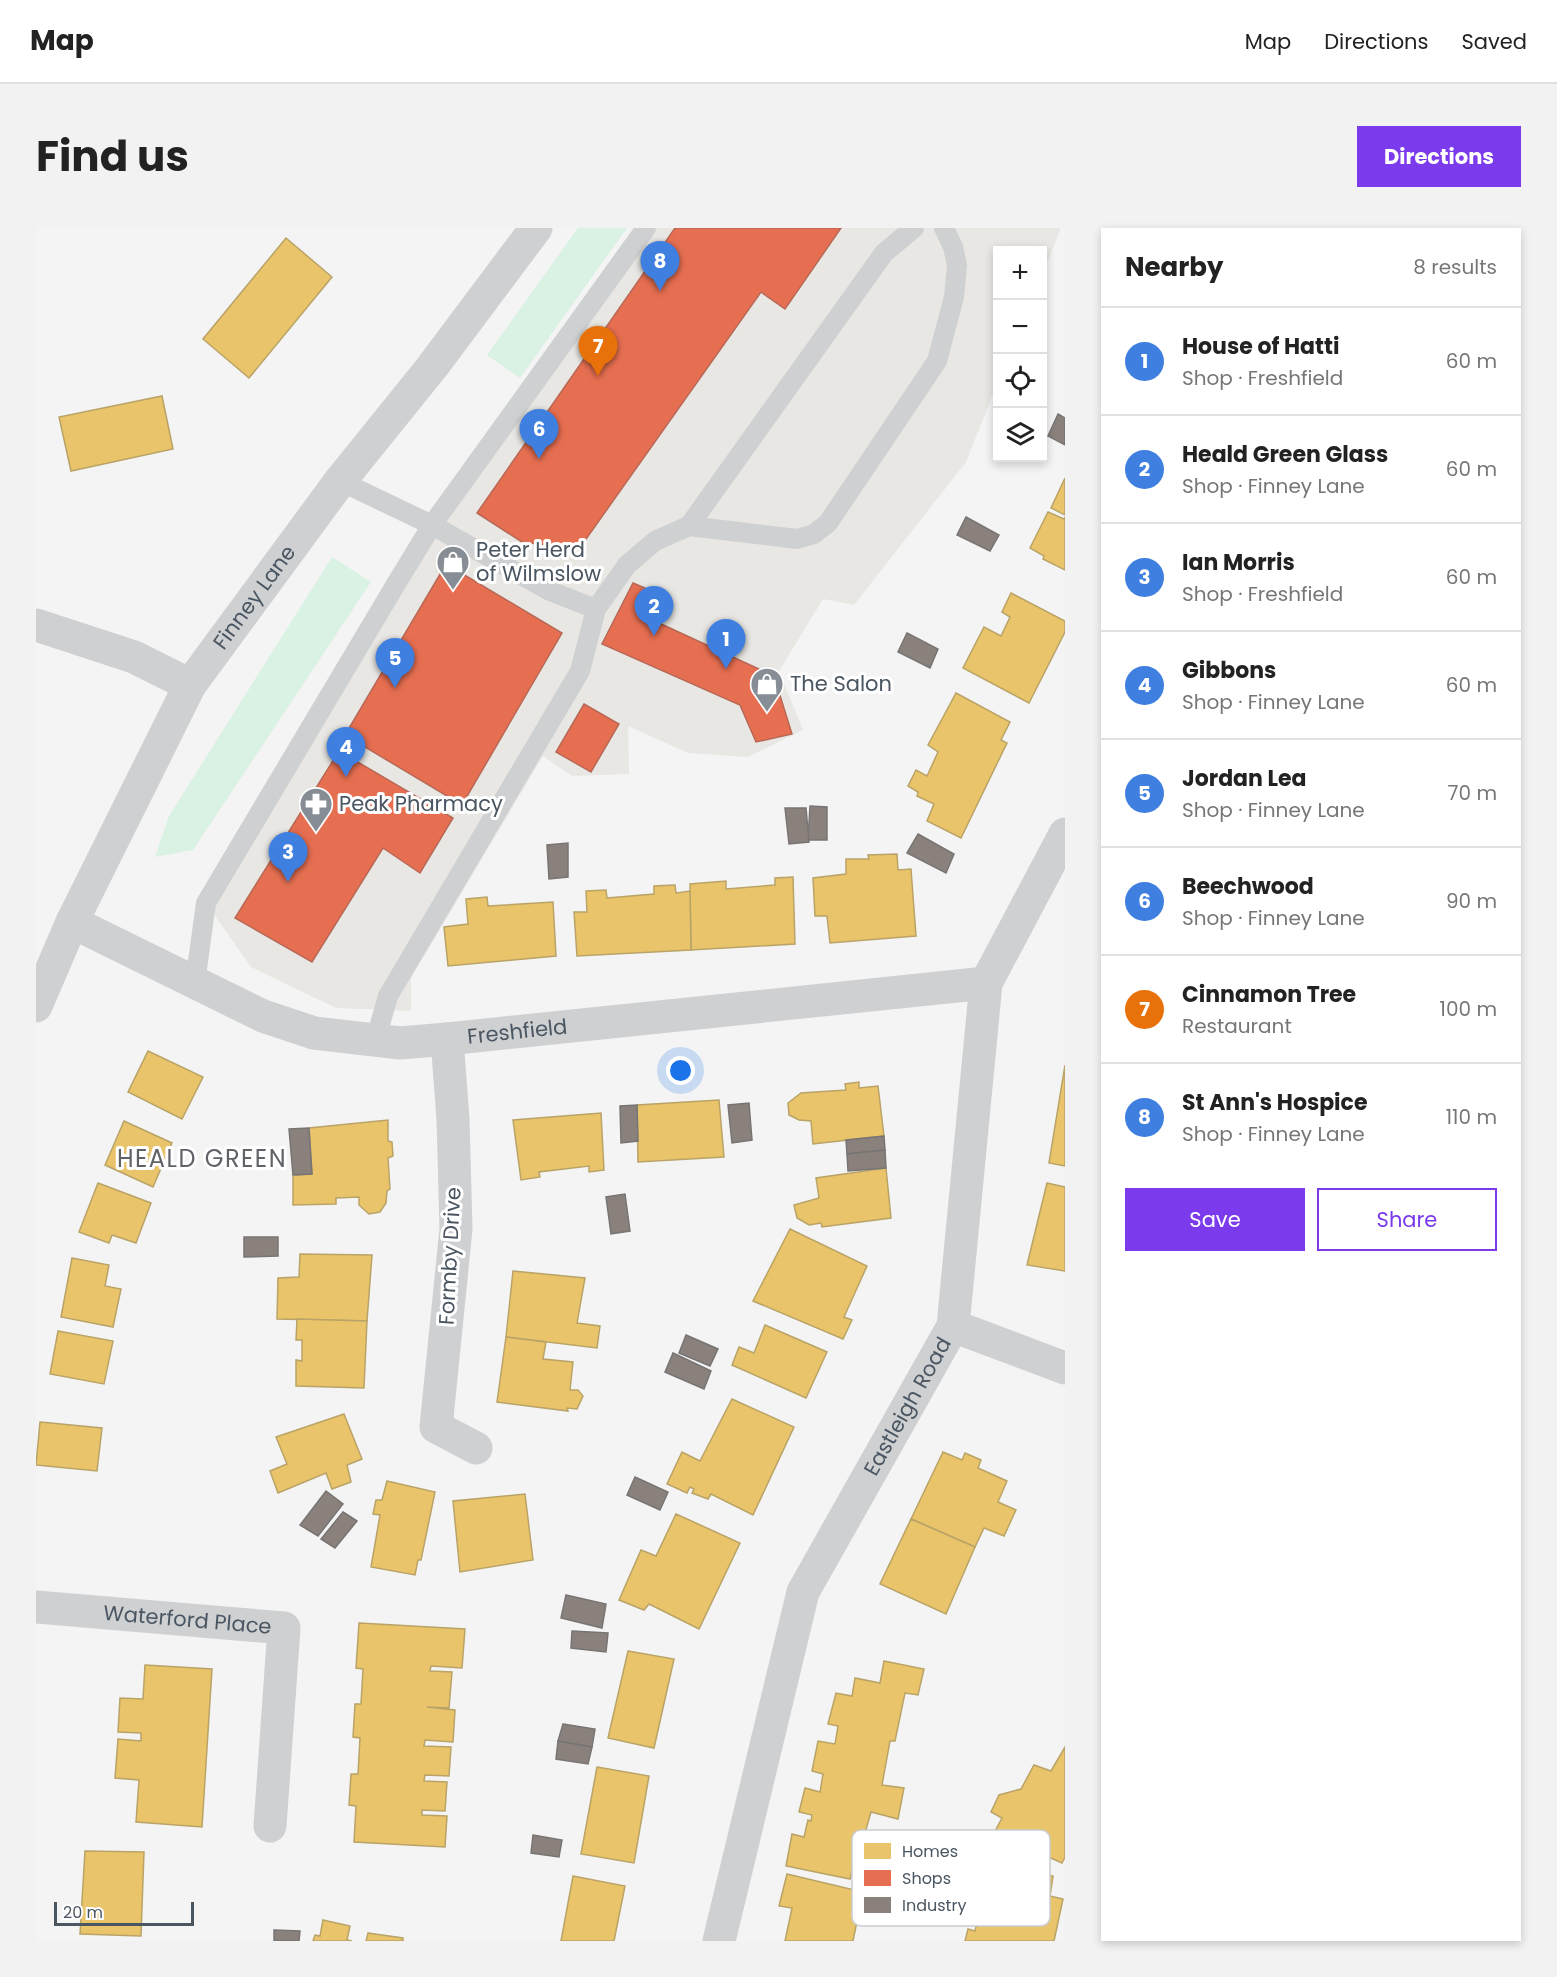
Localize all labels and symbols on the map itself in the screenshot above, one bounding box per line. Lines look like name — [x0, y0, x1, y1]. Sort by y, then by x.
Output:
pin: 8 — [640, 242, 680, 291]
pin: 7 — [578, 326, 618, 376]
pin: 6 — [520, 410, 558, 459]
place label: Peter Herd of Wilmslow — [476, 535, 601, 588]
street label: Finney Lane — [206, 539, 302, 655]
shop icon: Peter Herd of Wilmslow — [435, 544, 471, 591]
pin: 2 — [634, 586, 674, 636]
pin: 1 — [706, 620, 746, 669]
pin: 5 — [376, 638, 414, 688]
shop icon: The Salon — [749, 666, 785, 713]
place label: The Salon — [790, 669, 892, 698]
pin: 4 — [326, 728, 366, 777]
pharmacy icon: Peak Pharmacy — [298, 786, 334, 833]
place label: Peak Pharmacy — [339, 789, 503, 818]
pin: 3 — [268, 832, 308, 882]
street label: Freshfield — [466, 1012, 569, 1051]
your location — [666, 1056, 695, 1085]
district label: HEALD GREEN — [117, 1142, 287, 1175]
street label: Formby Drive — [431, 1186, 468, 1326]
street label: Eastleigh Road — [857, 1332, 958, 1481]
street label: Waterford Place — [102, 1598, 273, 1641]
legend — [852, 1830, 1050, 1926]
text: Homes — [902, 1840, 958, 1863]
text: Shops — [902, 1867, 951, 1890]
text: Industry — [902, 1894, 966, 1917]
scale bar — [54, 1899, 194, 1926]

